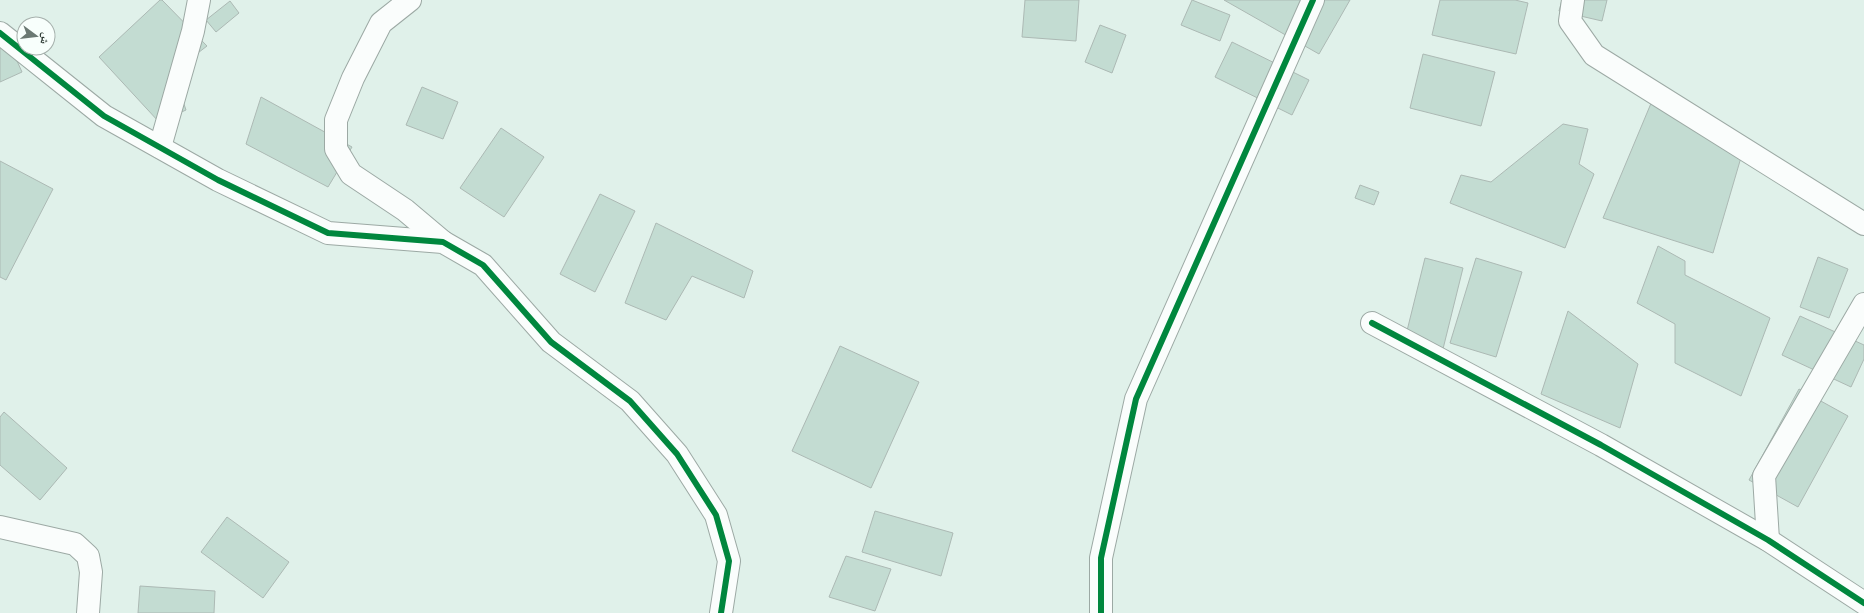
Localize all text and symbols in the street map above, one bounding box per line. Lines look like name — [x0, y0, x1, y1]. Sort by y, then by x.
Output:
north arrow — [16, 16, 56, 56]
text: ش — [36, 31, 55, 47]

